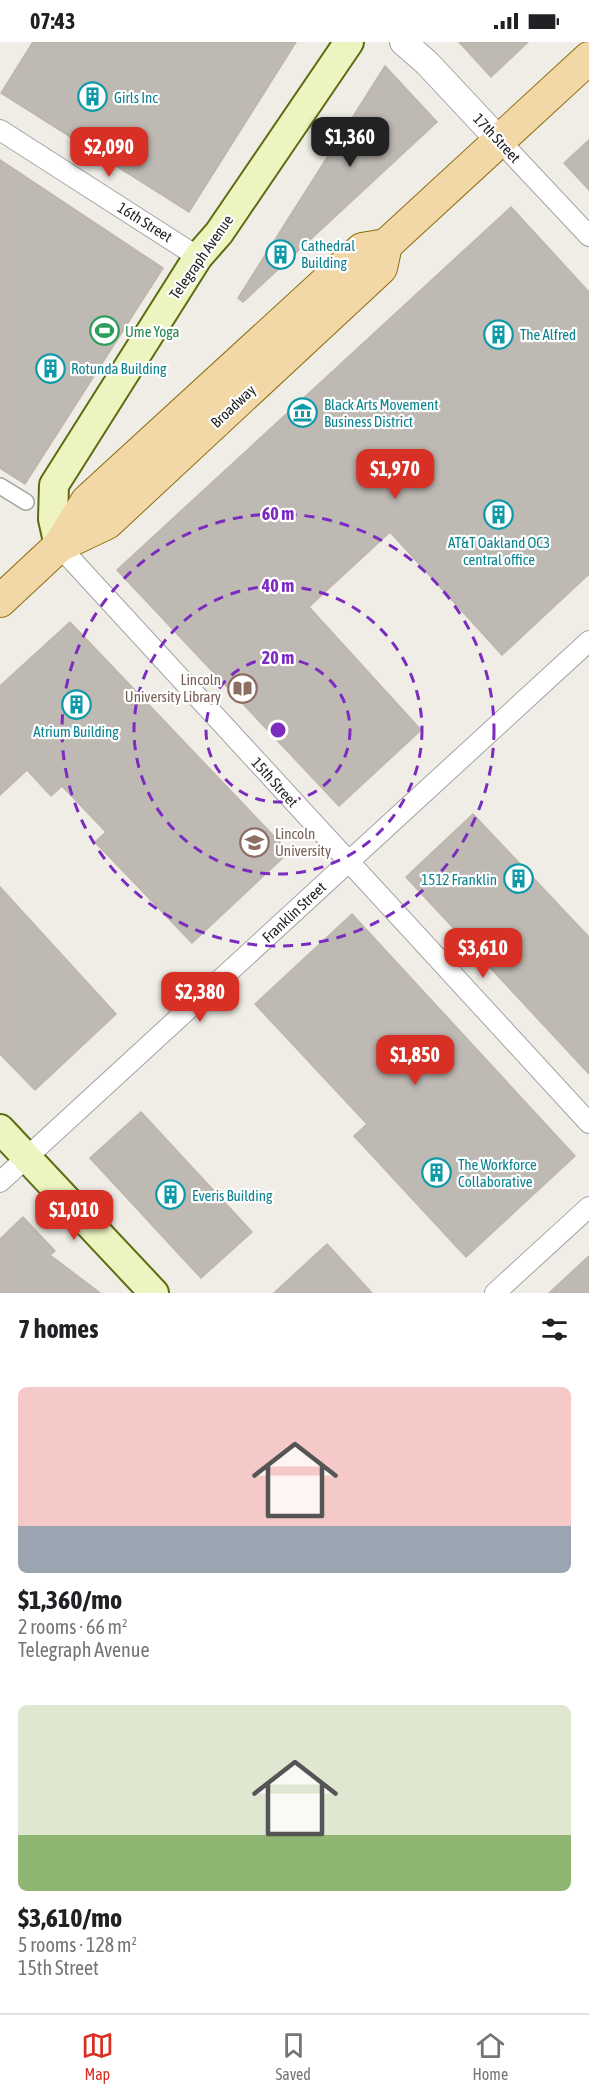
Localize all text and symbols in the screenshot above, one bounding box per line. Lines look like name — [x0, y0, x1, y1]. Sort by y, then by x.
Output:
text: 07:43 — [30, 8, 75, 34]
building icon: Girls Inc — [77, 81, 109, 113]
place label: Girls Inc — [114, 89, 158, 106]
street label: 17th Street — [470, 110, 524, 166]
pin: $1,360 — [301, 117, 399, 168]
text: $1,360 — [325, 125, 375, 148]
pin: $2,090 — [60, 127, 158, 178]
text: $2,090 — [84, 135, 134, 158]
street label: 16th Street — [115, 199, 175, 245]
street label: Telegraph Avenue — [166, 212, 236, 302]
place label: Cathedral Building — [301, 237, 355, 271]
building icon: Cathedral Building — [264, 238, 296, 270]
sports icon: Ume Yoga — [88, 315, 120, 347]
building icon: The Alfred — [483, 318, 515, 350]
place label: Ume Yoga — [125, 323, 179, 340]
place label: The Alfred — [520, 326, 576, 343]
building icon: Rotunda Building — [34, 352, 66, 384]
place label: Rotunda Building — [71, 360, 167, 377]
street label: Broadway — [207, 381, 259, 431]
place label: Black Arts Movement Business District — [324, 396, 439, 430]
museum icon: Black Arts Movement Business District — [287, 397, 319, 429]
pin: $1,970 — [346, 449, 444, 500]
text: $1,970 — [370, 457, 420, 480]
building icon: AT&T Oakland OC3 central office — [483, 499, 515, 531]
text: 60 m — [262, 503, 294, 524]
place label: AT&T Oakland OC3 central office — [448, 534, 550, 568]
text: 40 m — [261, 575, 294, 596]
text: 20 m — [262, 647, 294, 668]
place label: Lincoln University Library — [125, 671, 221, 705]
library icon: Lincoln University Library — [226, 672, 258, 704]
building icon: Atrium Building — [60, 688, 92, 720]
centre of rings — [268, 720, 288, 740]
place label: Atrium Building — [33, 723, 119, 740]
street label: 15th Street — [248, 754, 302, 810]
place label: Lincoln University — [275, 825, 331, 859]
school or university icon: Lincoln University — [238, 826, 270, 858]
building icon: 1512 Franklin — [502, 863, 534, 895]
place label: 1512 Franklin — [421, 871, 497, 888]
street label: Franklin Street — [259, 878, 329, 946]
pin: $3,610 — [434, 928, 532, 979]
text: $3,610 — [458, 936, 508, 959]
pin: $2,380 — [151, 972, 249, 1023]
text: $2,380 — [175, 980, 225, 1003]
pin: $1,850 — [366, 1035, 464, 1086]
text: $1,850 — [390, 1043, 440, 1066]
place label: The Workforce Collaborative — [458, 1156, 537, 1190]
building icon: The Workforce Collaborative — [421, 1157, 453, 1189]
building icon: Everis Building — [155, 1179, 187, 1211]
place label: Everis Building — [192, 1187, 273, 1204]
pin: $1,010 — [25, 1190, 123, 1241]
text: $1,010 — [49, 1198, 99, 1221]
icon: filters — [538, 1313, 571, 1346]
text: 7 homes — [18, 1314, 98, 1344]
icon: home — [241, 1426, 349, 1534]
text: $1,360/mo — [18, 1585, 122, 1615]
text: 2 rooms · 66 m² — [18, 1615, 128, 1638]
text: Telegraph Avenue — [18, 1638, 150, 1661]
icon: home — [241, 1744, 349, 1852]
text: $3,610/mo — [18, 1903, 122, 1933]
text: 5 rooms · 128 m² — [18, 1933, 137, 1956]
text: 15th Street — [18, 1956, 99, 1979]
tab: Map — [81, 2029, 114, 2083]
tab: Saved — [276, 2029, 311, 2083]
tab: Home — [473, 2029, 508, 2083]

